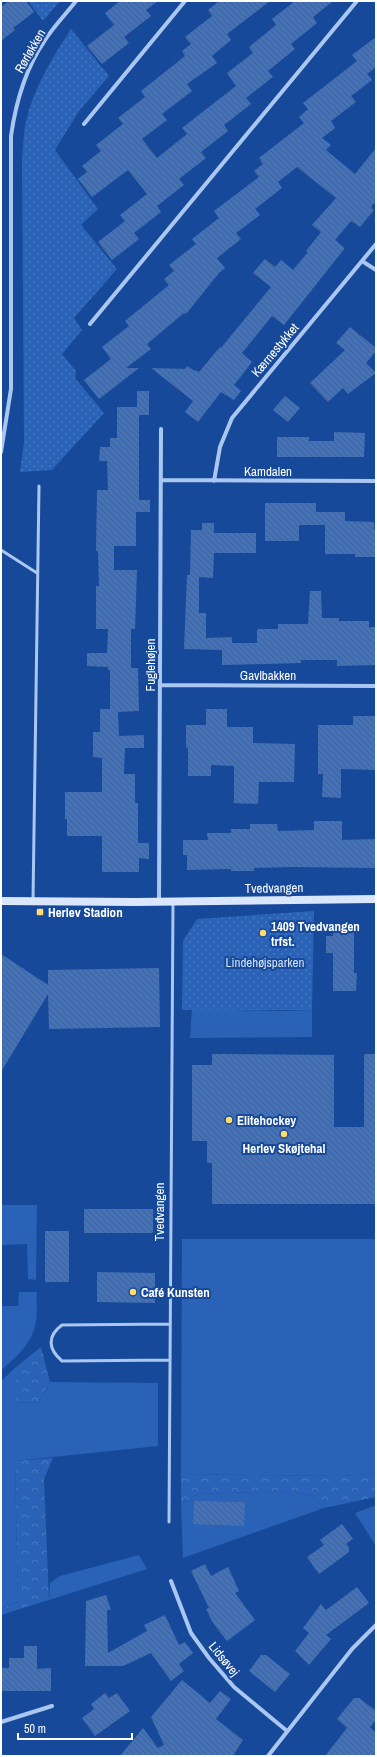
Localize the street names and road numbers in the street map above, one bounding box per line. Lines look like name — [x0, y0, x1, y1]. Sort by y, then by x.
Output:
street label: Rørløkken — [11, 26, 49, 76]
street label: Kærnestykket — [248, 320, 302, 380]
street label: Kamdalen — [244, 463, 292, 480]
street label: Fuglehøjen — [142, 639, 159, 691]
street label: Gavlbakken — [240, 667, 296, 684]
street label: Tvedvangen — [245, 879, 304, 897]
street label: Tvedvangen — [151, 1183, 168, 1241]
street label: Lidsøvej — [205, 1638, 243, 1680]

